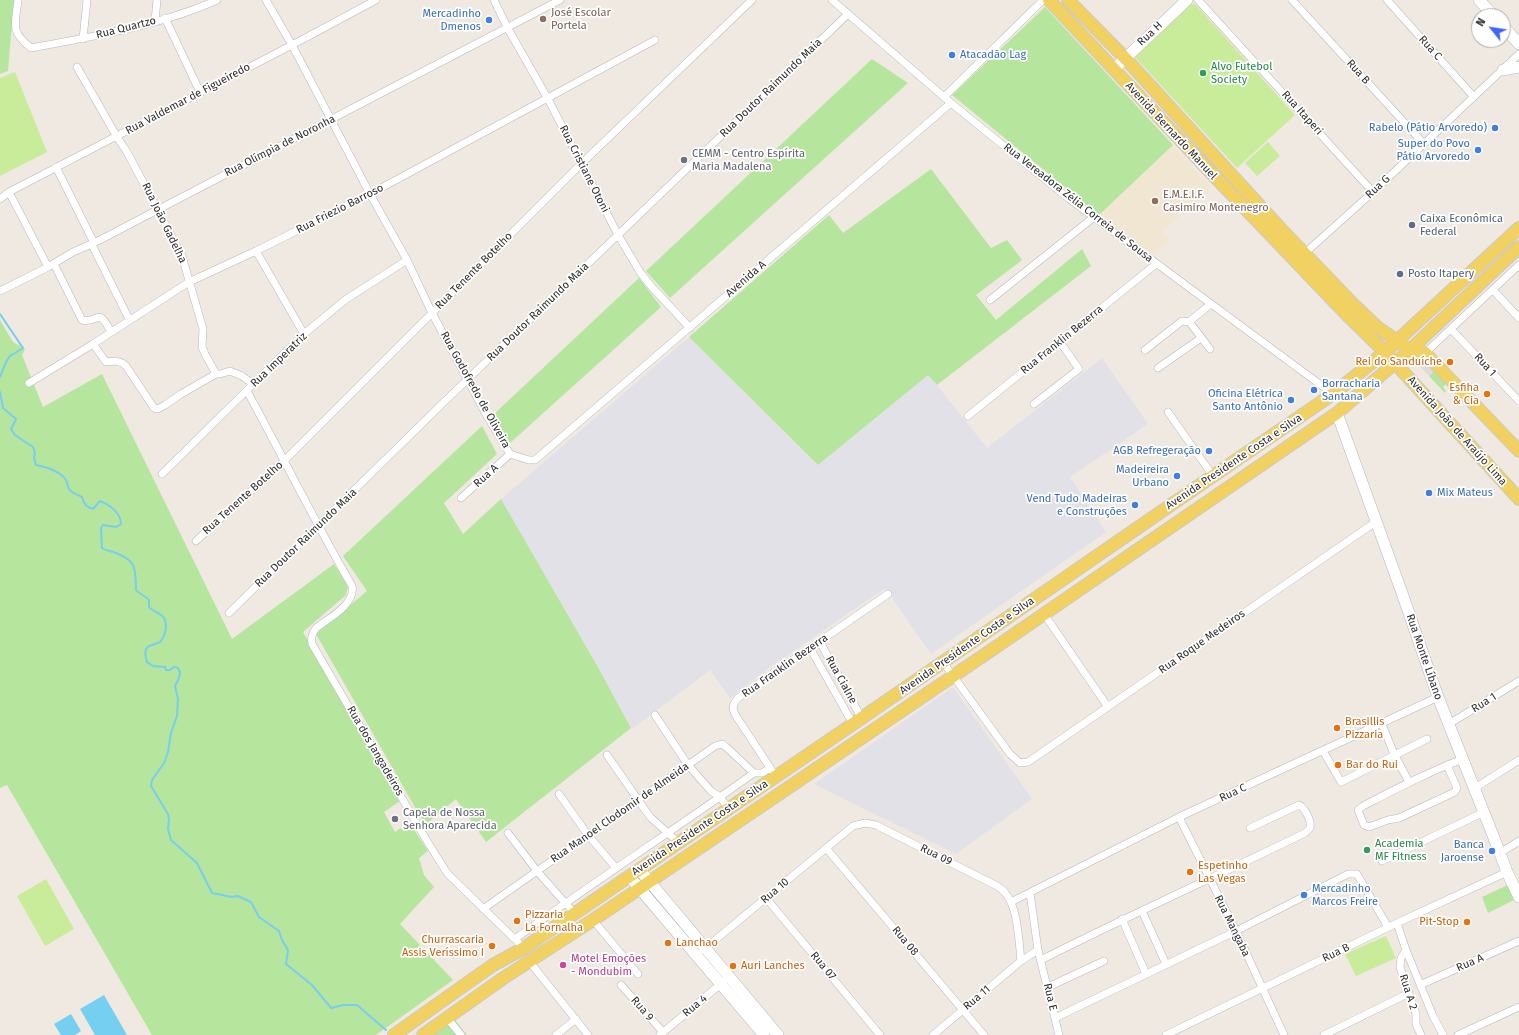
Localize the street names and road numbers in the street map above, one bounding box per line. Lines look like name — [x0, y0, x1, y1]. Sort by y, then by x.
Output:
street label: Rua Quartzo — [95, 14, 157, 42]
street label: Rua H — [1135, 19, 1165, 49]
street label: Rua C — [1416, 33, 1444, 63]
street label: Rua Doutor Raimundo Maia — [717, 36, 825, 140]
street label: Rua B — [1344, 57, 1372, 87]
street label: Rua Valdemar de Figueiredo — [123, 60, 253, 138]
street label: Avenida Bernardo Manuel — [1122, 80, 1220, 182]
street label: Rua Itaperi — [1279, 88, 1325, 138]
street label: Rua Olímpia de Noronha — [222, 112, 338, 180]
street label: Rua Cristiane Otoni — [556, 123, 612, 215]
street label: Rua Vereadora Zélia Correia de Sousa — [1001, 141, 1155, 265]
street label: Rua G — [1363, 172, 1393, 202]
street label: Rua João Gadelha — [139, 181, 189, 265]
street label: Rua Friezio Barroso — [294, 181, 386, 237]
street label: Rua Tenente Botelho — [433, 230, 515, 312]
street label: Avenida A — [723, 258, 769, 300]
street label: Rua Doutor Raimundo Maia — [484, 260, 592, 364]
street label: Rua Franklin Bezerra — [1018, 303, 1106, 377]
street label: Rua Godofredo de Oliveira — [437, 329, 513, 451]
street label: Rua Imperatriz — [248, 330, 310, 390]
street label: Rua 1 — [1471, 351, 1499, 379]
street label: Avenida João de Araújo Lima — [1405, 374, 1509, 488]
street label: Avenida Presidente Costa e Silva — [1163, 411, 1305, 513]
street label: Rua Tenente Botelho — [200, 458, 286, 538]
street label: Rua A — [471, 462, 501, 490]
street label: Rua Doutor Raimundo Maia — [252, 486, 360, 590]
street label: Avenida Presidente Costa e Silva — [897, 594, 1037, 698]
street label: Rua Roque Medeiros — [1156, 607, 1248, 677]
street label: Rua Monte Líbano — [1403, 612, 1445, 702]
street label: Rua Franklin Bezerra — [739, 631, 831, 701]
street label: Rua Cialne — [822, 654, 860, 706]
street label: Rua 1 — [1469, 690, 1499, 716]
street label: Rua dos Jangadeiros — [344, 704, 406, 798]
street label: Rua Manoel Clodomir de Almeida — [548, 760, 692, 866]
street label: Avenida Presidente Costa e Silva — [629, 777, 771, 879]
street label: Rua C — [1217, 781, 1249, 805]
street label: Rua 09 — [918, 842, 954, 868]
street label: Rua 10 — [758, 875, 792, 907]
street label: Rua Mangaba — [1211, 893, 1253, 959]
street label: Rua 08 — [889, 924, 921, 958]
street label: Rua B — [1320, 941, 1352, 965]
street label: Rua 07 — [807, 949, 839, 983]
street label: Rua A — [1454, 951, 1486, 975]
street label: Rua A 2 — [1396, 973, 1420, 1011]
street label: Rua E — [1040, 982, 1060, 1012]
street label: Rua 11 — [961, 983, 993, 1013]
street label: Rua 4 — [680, 992, 710, 1020]
street label: Rua 9 — [628, 994, 656, 1024]

